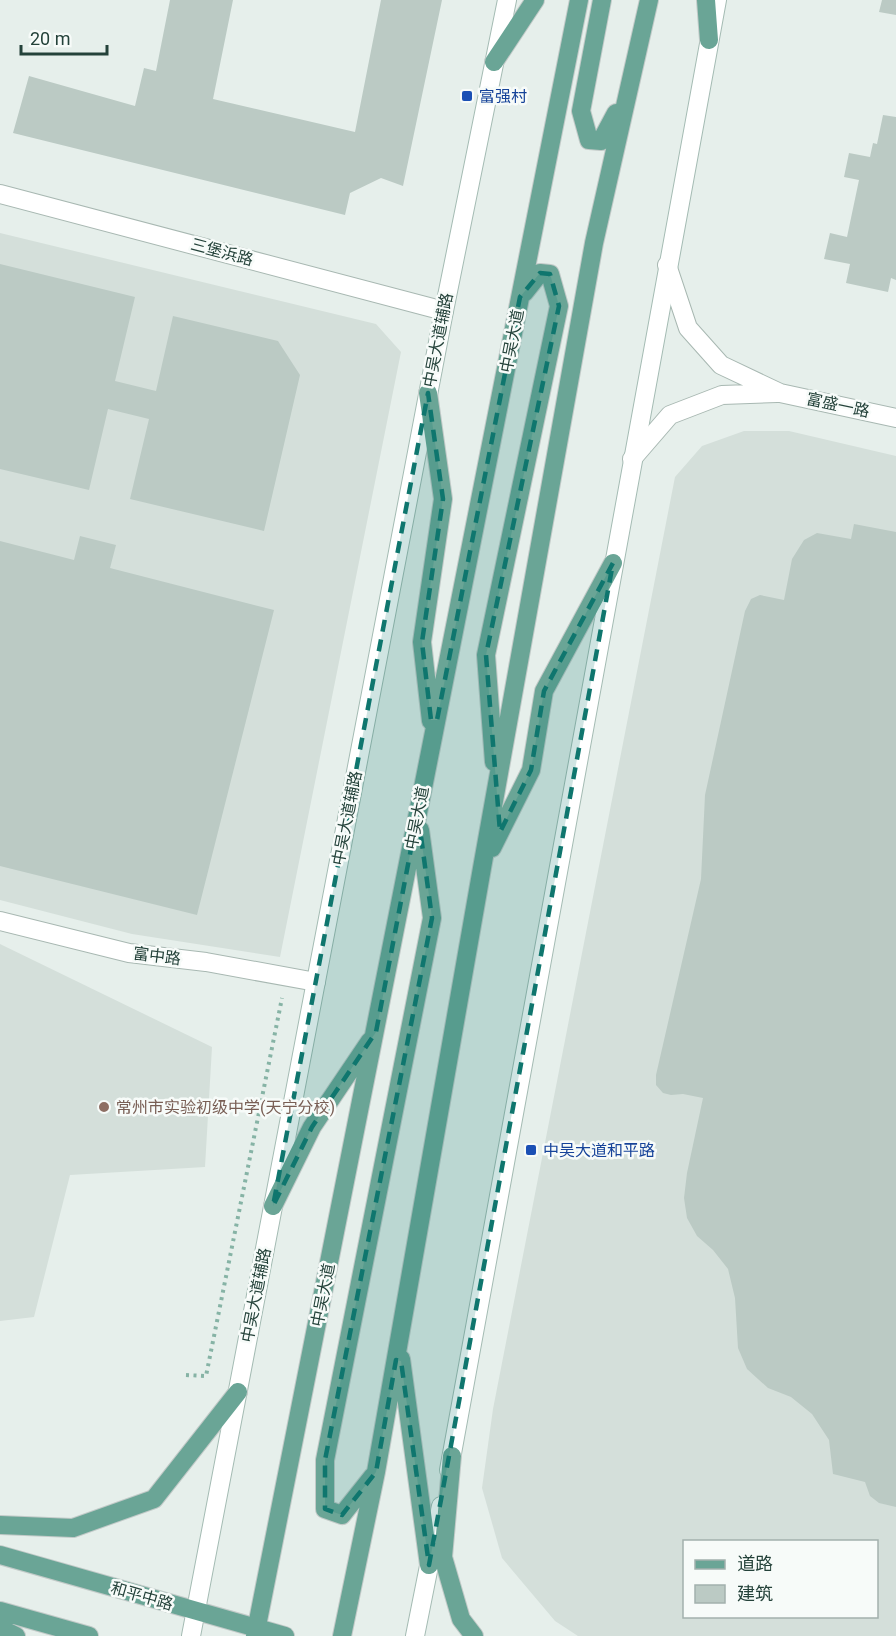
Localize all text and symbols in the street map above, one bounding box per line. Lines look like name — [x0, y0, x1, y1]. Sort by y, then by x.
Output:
scale bar — [21, 18, 106, 56]
text: 20 m — [30, 28, 70, 49]
place label: 富强村 — [479, 87, 527, 106]
marker: 富强村 — [460, 89, 474, 103]
street label: 三堡浜路 — [189, 235, 255, 269]
street label: 中吴大道辅路 — [420, 291, 456, 389]
street label: 中吴大道 — [497, 308, 527, 374]
street label: 富盛一路 — [805, 389, 871, 421]
street label: 中吴大道辅路 — [329, 769, 365, 867]
street label: 中吴大道 — [402, 785, 432, 851]
street label: 富中路 — [132, 944, 182, 968]
place label: 常州市实验初级中学(天宁分校) — [116, 1098, 335, 1117]
marker: 常州市实验初级中学(天宁分校) — [97, 1100, 111, 1114]
place label: 中吴大道和平路 — [543, 1141, 655, 1160]
marker: 中吴大道和平路 — [524, 1143, 538, 1157]
street label: 中吴大道辅路 — [238, 1246, 274, 1344]
street label: 中吴大道 — [308, 1262, 338, 1328]
legend — [683, 1540, 878, 1618]
text: 道路 — [737, 1553, 773, 1574]
street label: 和平中路 — [109, 1578, 175, 1614]
text: 建筑 — [737, 1583, 773, 1604]

